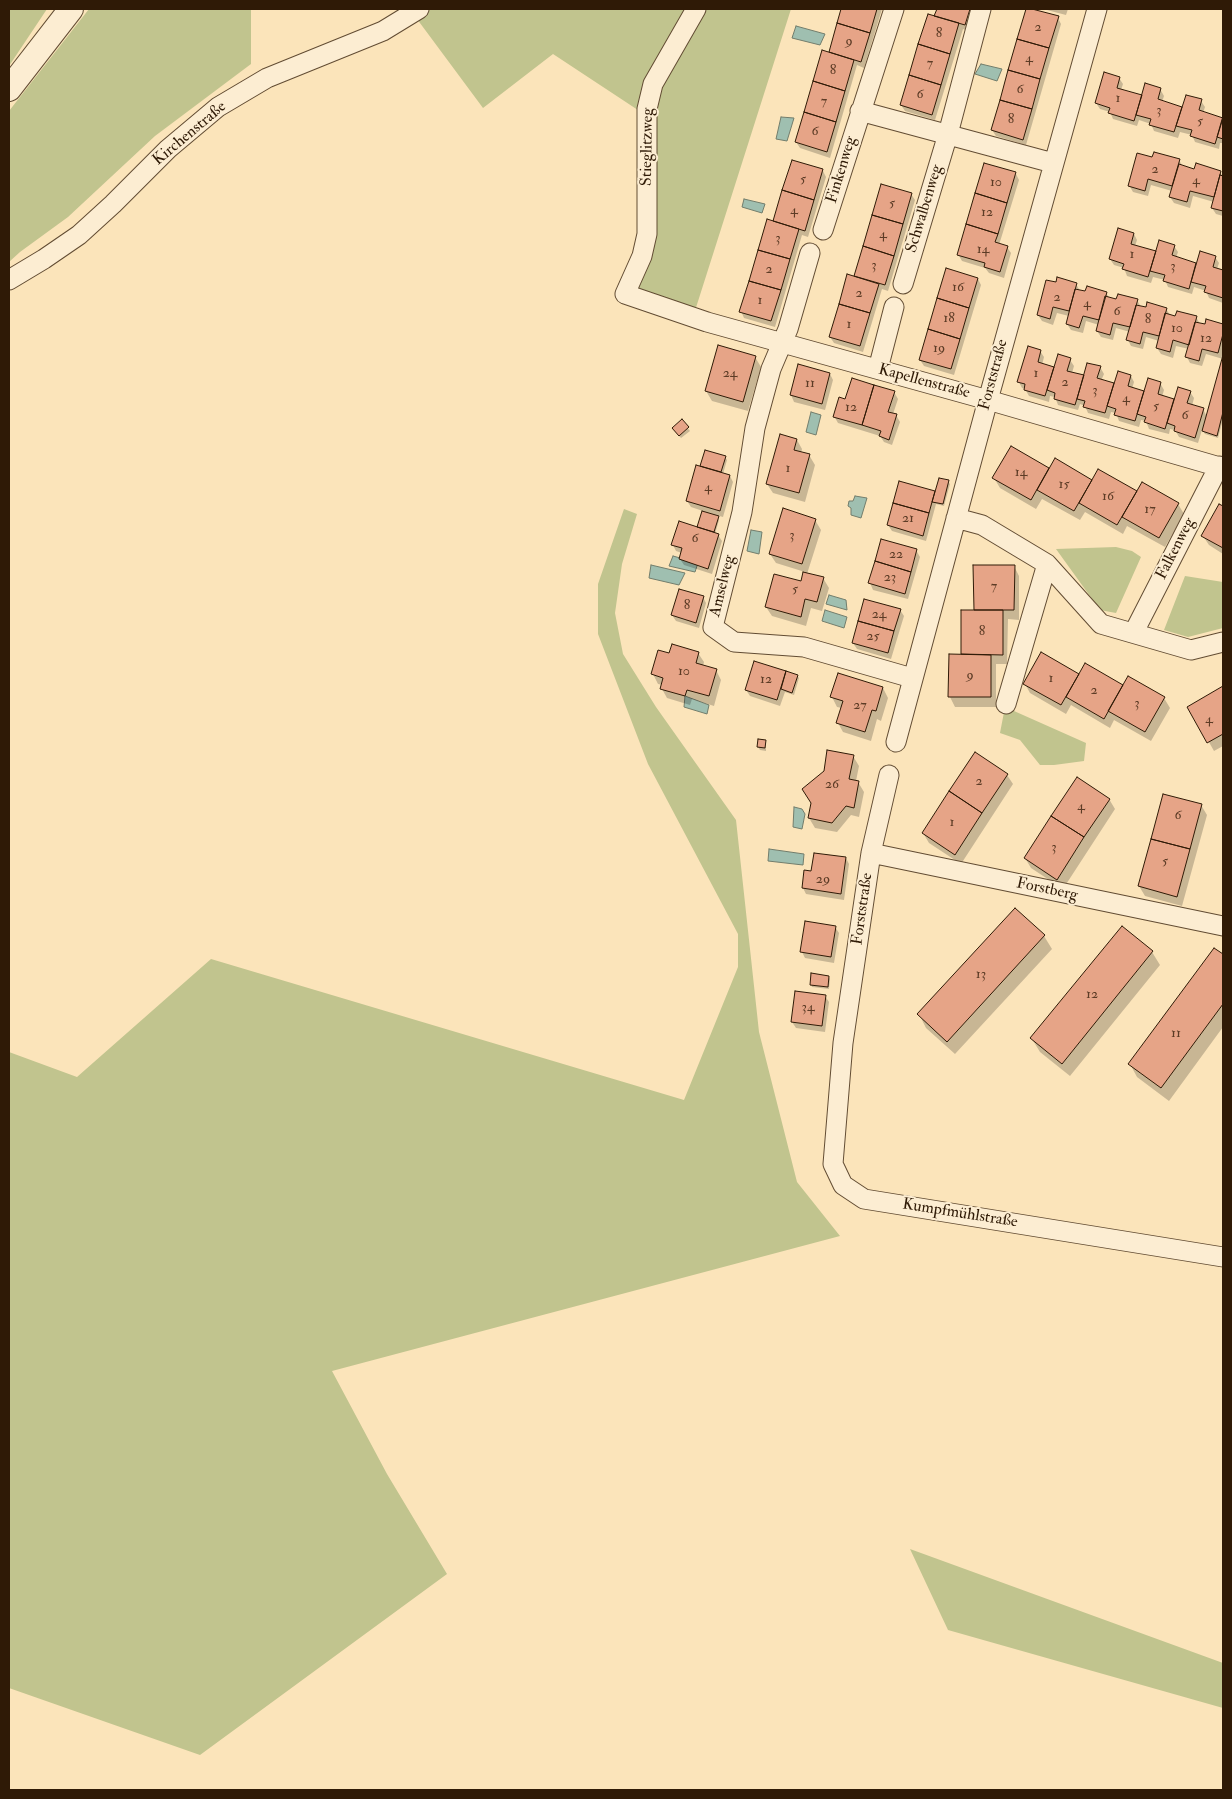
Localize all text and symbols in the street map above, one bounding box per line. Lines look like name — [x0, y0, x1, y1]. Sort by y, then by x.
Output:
house number: 2 — [1034, 20, 1042, 36]
house number: 8 — [936, 26, 942, 42]
house number: 9 — [845, 34, 853, 50]
house number: 4 — [1025, 51, 1033, 67]
house number: 7 — [927, 56, 933, 72]
house number: 8 — [830, 63, 836, 79]
house number: 6 — [1016, 82, 1024, 98]
house number: 6 — [916, 87, 924, 103]
house number: 1 — [1116, 91, 1120, 107]
house number: 7 — [821, 94, 827, 110]
street label: Kirchenstraße — [149, 98, 231, 170]
house number: 3 — [1156, 103, 1162, 119]
street label: Stieglitzweg — [638, 108, 658, 186]
house number: 8 — [1008, 112, 1014, 128]
house number: 5 — [1197, 114, 1203, 130]
house number: 6 — [811, 124, 819, 140]
street label: Finkenweg — [823, 134, 861, 206]
house number: 2 — [1151, 162, 1159, 178]
street label: Schwalbenweg — [903, 163, 947, 255]
house number: 5 — [800, 172, 806, 188]
house number: 4 — [1192, 173, 1200, 189]
house number: 10 — [990, 175, 1002, 191]
house number: 5 — [889, 196, 895, 212]
house number: 4 — [790, 203, 798, 219]
house number: 12 — [981, 205, 993, 221]
house number: 4 — [879, 227, 887, 243]
house number: 3 — [775, 231, 781, 247]
house number: 14 — [977, 242, 989, 258]
house number: 1 — [1130, 247, 1134, 263]
house number: 3 — [871, 258, 877, 274]
house number: 3 — [1170, 259, 1176, 275]
house number: 2 — [765, 262, 773, 278]
house number: 16 — [952, 280, 964, 296]
house number: 2 — [855, 286, 863, 302]
house number: 2 — [1053, 290, 1061, 306]
house number: 1 — [758, 293, 762, 309]
house number: 4 — [1083, 296, 1091, 312]
house number: 6 — [1113, 304, 1121, 320]
house number: 18 — [943, 311, 955, 327]
house number: 8 — [1145, 312, 1151, 328]
house number: 1 — [847, 317, 851, 333]
house number: 10 — [1171, 321, 1183, 337]
house number: 12 — [1200, 331, 1212, 347]
street label: Forststraße — [975, 337, 1013, 413]
house number: 19 — [933, 341, 945, 357]
street label: Kapellenstraße — [876, 361, 972, 403]
house number: 24 — [723, 366, 737, 382]
house number: 1 — [1034, 366, 1038, 382]
house number: 2 — [1061, 375, 1069, 391]
house number: 11 — [805, 376, 815, 392]
house number: 3 — [1092, 383, 1098, 399]
house number: 4 — [1122, 391, 1130, 407]
house number: 5 — [1153, 399, 1159, 415]
house number: 12 — [845, 400, 857, 416]
house number: 6 — [1181, 408, 1189, 424]
house number: 1 — [786, 461, 790, 477]
house number: 14 — [1015, 465, 1027, 481]
house number: 15 — [1058, 477, 1070, 493]
house number: 4 — [704, 480, 712, 496]
house number: 16 — [1102, 489, 1114, 505]
house number: 17 — [1144, 502, 1156, 518]
house number: 21 — [902, 511, 914, 527]
street label: Falkenweg — [1152, 515, 1200, 583]
house number: 3 — [789, 528, 795, 544]
house number: 6 — [691, 531, 699, 547]
house number: 22 — [889, 547, 903, 563]
street label: Amselweg — [706, 553, 740, 619]
house number: 23 — [884, 570, 896, 586]
house number: 7 — [991, 579, 997, 595]
house number: 5 — [792, 582, 798, 598]
house number: 8 — [684, 598, 690, 614]
house number: 24 — [872, 607, 886, 623]
house number: 8 — [979, 624, 985, 640]
house number: 25 — [866, 629, 880, 645]
house number: 10 — [678, 664, 690, 680]
house number: 9 — [966, 668, 974, 684]
house number: 1 — [1049, 671, 1053, 687]
house number: 12 — [760, 672, 772, 688]
house number: 2 — [1090, 683, 1098, 699]
house number: 3 — [1134, 696, 1140, 712]
house number: 27 — [853, 698, 867, 714]
house number: 4 — [1205, 712, 1213, 728]
house number: 2 — [975, 774, 983, 790]
house number: 26 — [825, 777, 839, 793]
house number: 4 — [1077, 799, 1085, 815]
house number: 6 — [1174, 808, 1182, 824]
house number: 1 — [950, 815, 954, 831]
house number: 3 — [1051, 840, 1057, 856]
house number: 5 — [1162, 854, 1168, 870]
house number: 29 — [816, 872, 830, 888]
street label: Forststraße — [848, 872, 878, 946]
street label: Forstberg — [1015, 874, 1079, 906]
house number: 13 — [976, 967, 986, 983]
house number: 12 — [1086, 987, 1098, 1003]
house number: 34 — [802, 1000, 814, 1016]
house number: 11 — [1171, 1026, 1181, 1042]
street label: Kumpfmühlstraße — [901, 1195, 1019, 1233]

